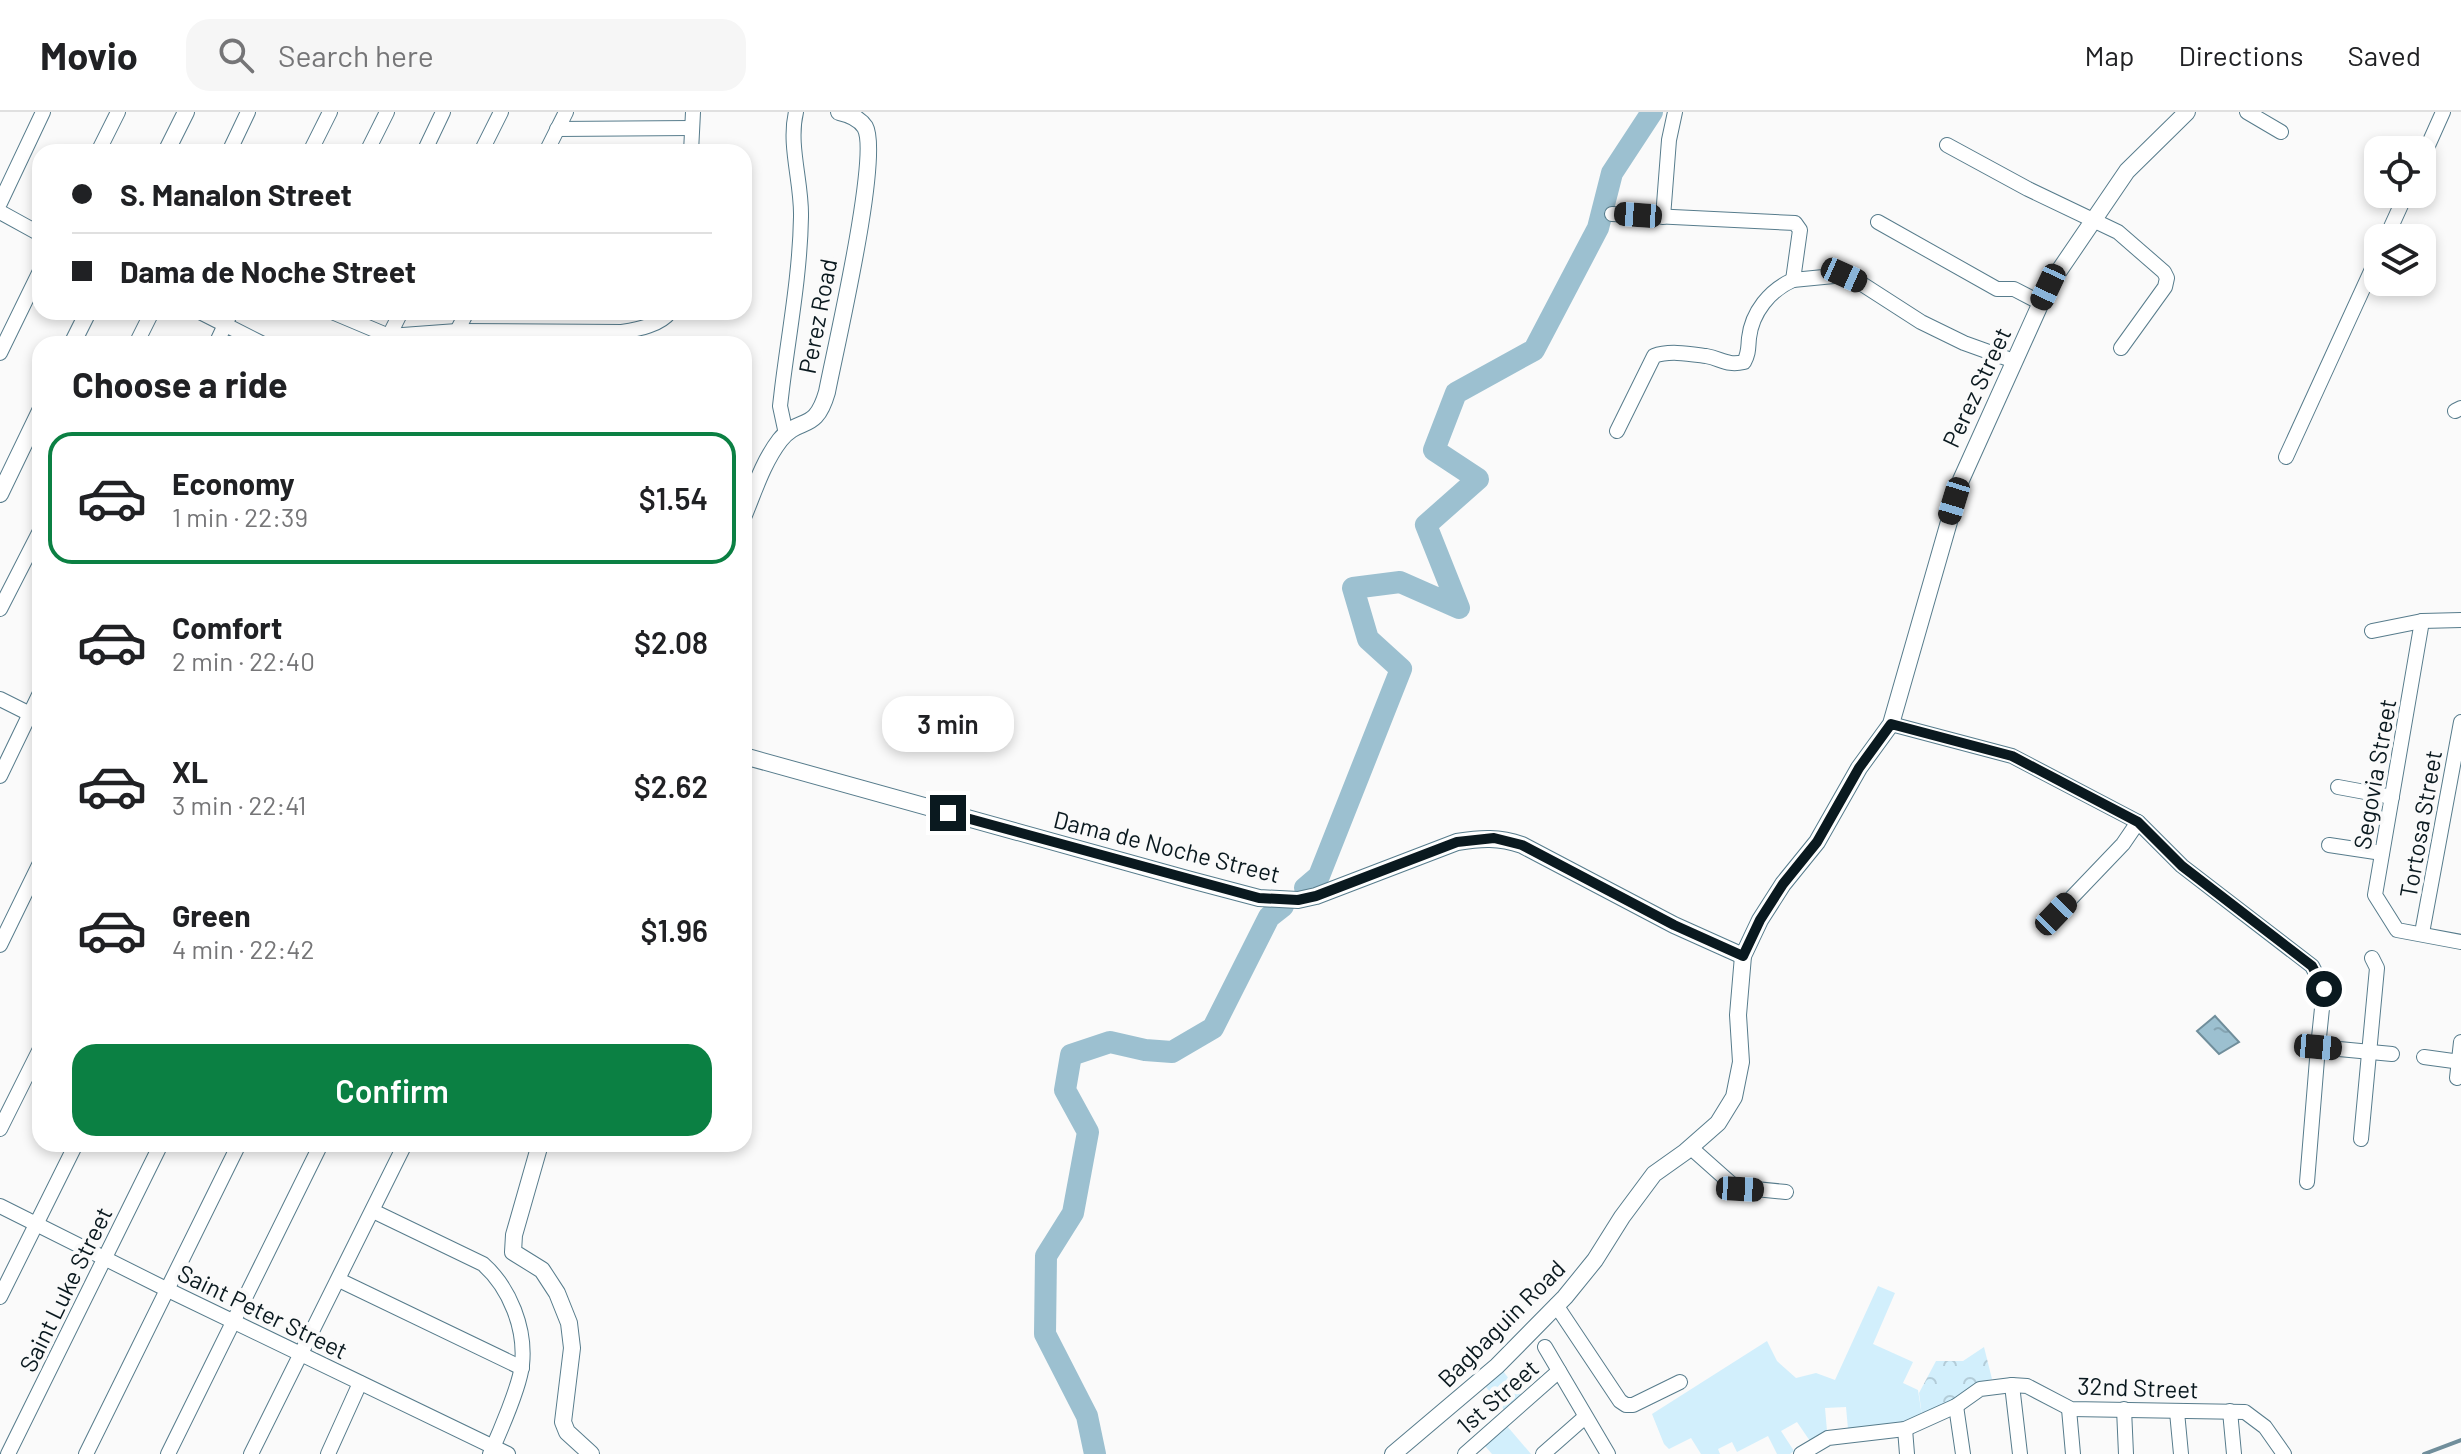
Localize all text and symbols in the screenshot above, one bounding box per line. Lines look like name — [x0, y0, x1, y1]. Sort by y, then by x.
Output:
search box — [186, 19, 746, 91]
text: Movio — [40, 32, 138, 78]
icon: search — [214, 33, 258, 77]
text: Search here — [278, 37, 434, 73]
text: Map — [2085, 38, 2134, 72]
text: Directions — [2178, 38, 2304, 72]
text: Saved — [2348, 38, 2421, 72]
map controls — [2364, 136, 2436, 296]
button: locate — [2364, 136, 2436, 208]
text: S. Manalon Street — [120, 176, 352, 212]
car — [1613, 201, 1663, 229]
button: layers — [2364, 224, 2436, 296]
text: Dama de Noche Street — [120, 253, 416, 289]
car — [1817, 254, 1871, 296]
street label: Perez Road — [792, 256, 842, 376]
car — [2027, 260, 2069, 314]
street label: Perez Street — [1936, 322, 2016, 452]
text: Choose a ride — [72, 362, 288, 405]
icon: car — [76, 462, 148, 534]
text: Economy — [172, 465, 295, 501]
car — [1936, 475, 1972, 527]
text: $1.54 — [639, 480, 708, 516]
text: 1 min · 22:39 — [172, 501, 308, 532]
icon: car — [76, 606, 148, 678]
text: Comfort — [172, 609, 282, 645]
text: $2.08 — [634, 624, 708, 660]
text: 2 min · 22:40 — [172, 645, 315, 676]
street label: Segovia Street — [2346, 696, 2402, 852]
callout: 3 min — [882, 697, 1014, 753]
text: 3 min — [917, 708, 979, 739]
street label: Tortosa Street — [2393, 748, 2447, 900]
icon: car — [76, 750, 148, 822]
text: XL — [172, 753, 208, 789]
text: $2.62 — [634, 768, 708, 804]
text: 3 min · 22:41 — [172, 789, 306, 820]
route end — [930, 795, 966, 831]
street label: Dama de Noche Street — [1051, 804, 1283, 888]
car — [2031, 888, 2081, 940]
icon: car — [76, 894, 148, 966]
text: Green — [172, 897, 251, 933]
text: $1.96 — [641, 912, 708, 948]
text: 4 min · 22:42 — [172, 933, 314, 964]
route start — [2306, 971, 2342, 1007]
car — [2293, 1033, 2343, 1061]
button: Confirm — [72, 1044, 712, 1136]
car — [1715, 1176, 1765, 1202]
street label: Saint Luke Street — [13, 1202, 117, 1376]
street label: Bagbaguin Road — [1431, 1253, 1571, 1393]
street label: Saint Peter Street — [173, 1257, 353, 1365]
street label: 1st Street — [1450, 1353, 1544, 1439]
street label: 32nd Street — [2077, 1370, 2199, 1404]

